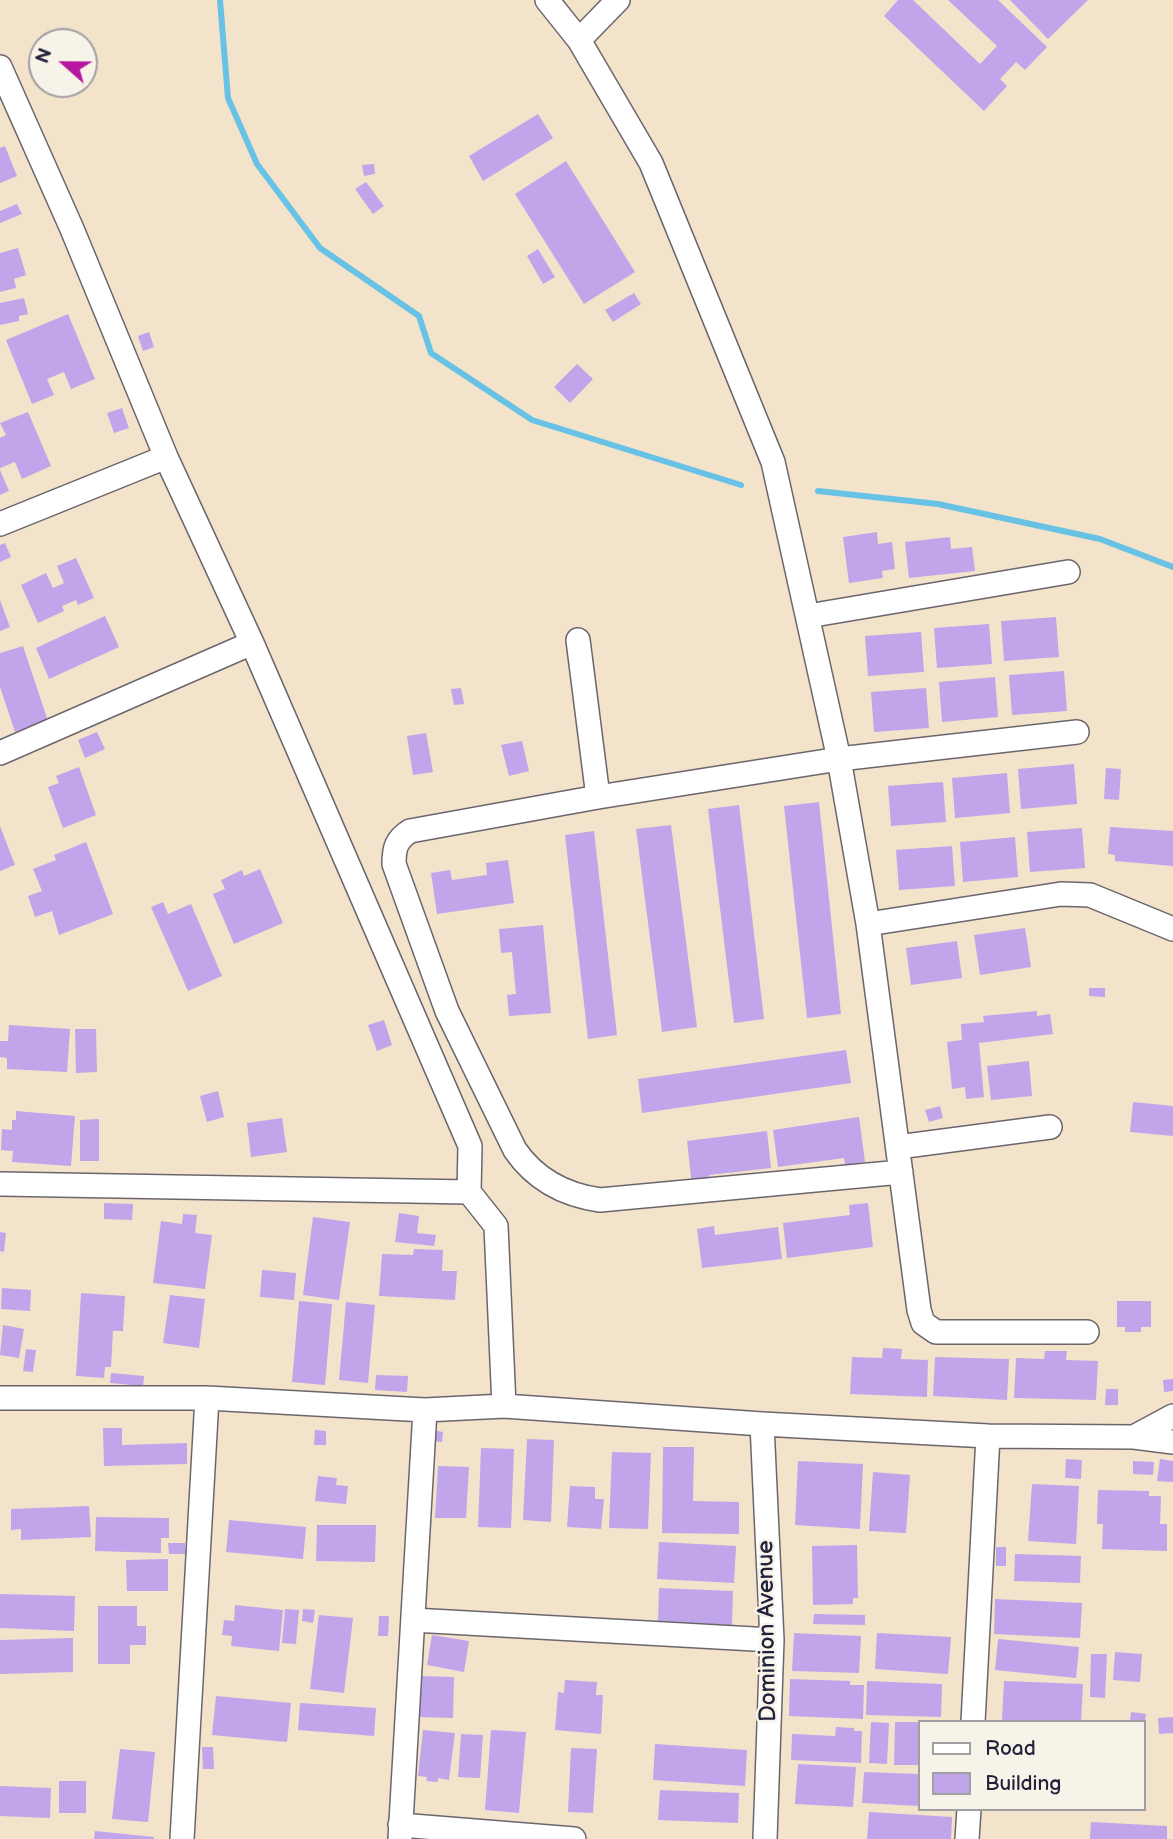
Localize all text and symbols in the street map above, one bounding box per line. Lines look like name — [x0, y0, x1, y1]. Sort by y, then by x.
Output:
north arrow — [28, 28, 98, 98]
text: N — [32, 45, 58, 67]
street label: Dominion Avenue — [753, 1540, 783, 1722]
legend — [918, 1720, 1145, 1811]
text: Road — [985, 1736, 1036, 1761]
text: Building — [985, 1771, 1061, 1796]

